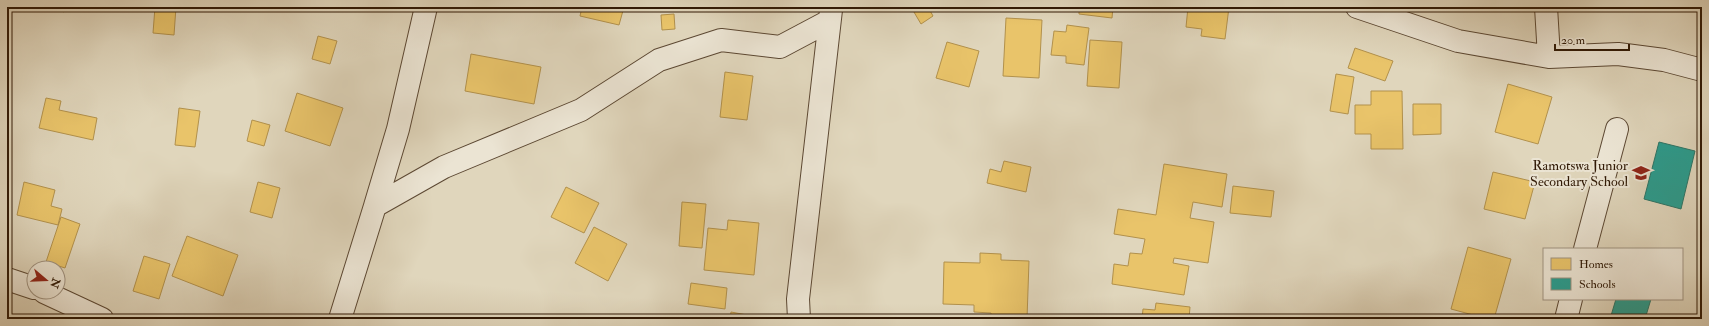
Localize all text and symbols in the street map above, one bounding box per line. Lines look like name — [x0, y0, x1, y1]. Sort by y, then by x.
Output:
scale bar — [1555, 26, 1629, 52]
text: 20 m — [1561, 33, 1586, 48]
place label: Ramotswa Junior Secondary School — [1530, 157, 1629, 191]
school or university icon: Ramotswa Junior Secondary School — [1631, 163, 1651, 183]
legend — [1543, 248, 1683, 300]
text: Homes — [1579, 257, 1613, 272]
north arrow — [26, 260, 66, 300]
text: N — [47, 275, 63, 291]
text: Schools — [1579, 277, 1616, 292]

